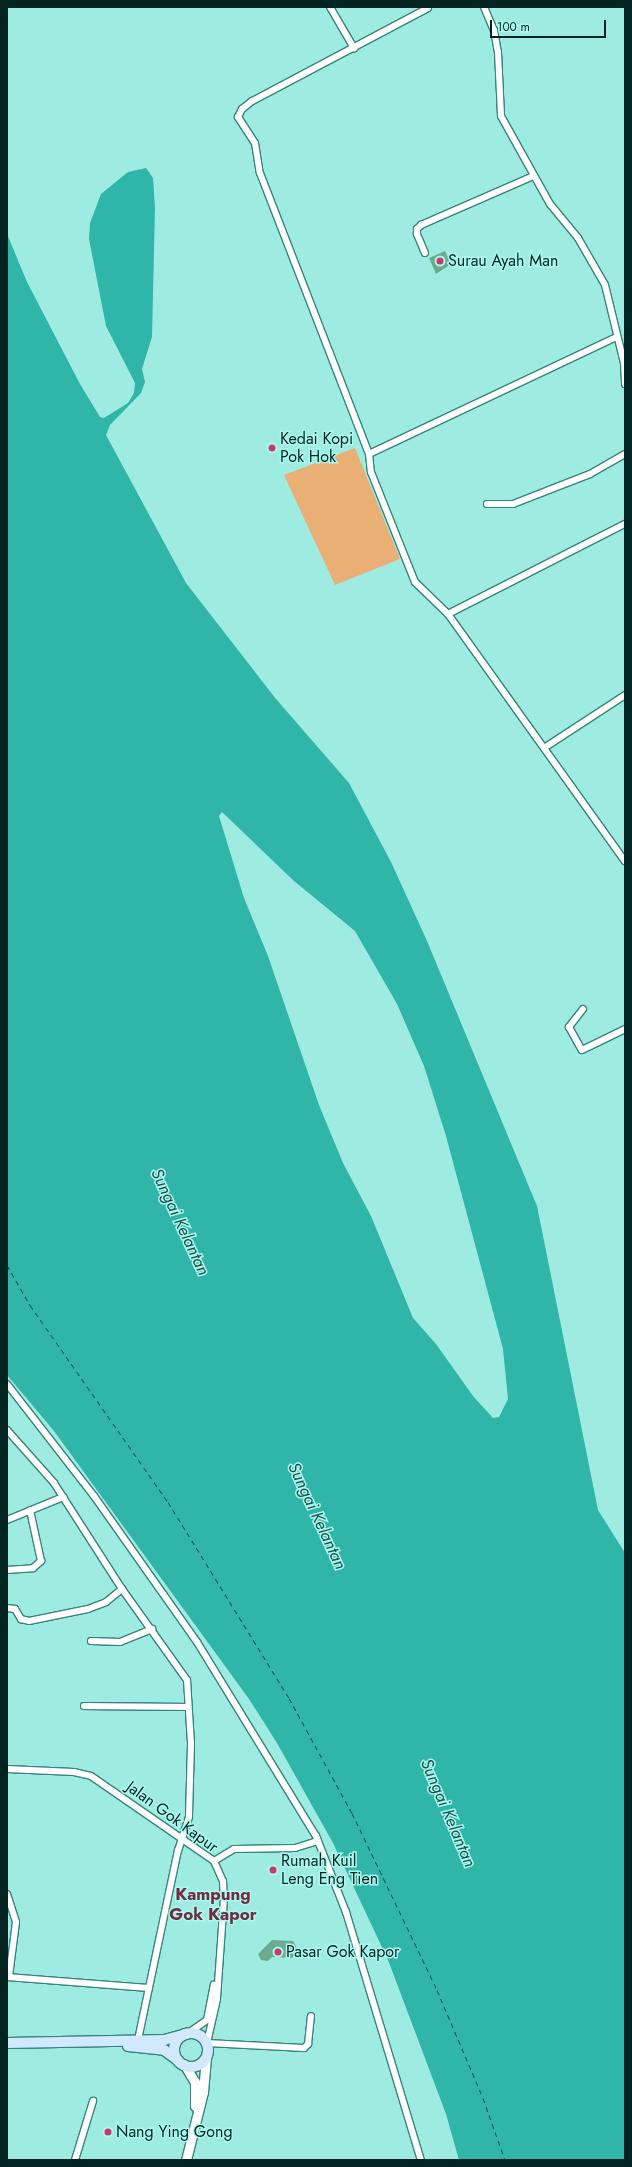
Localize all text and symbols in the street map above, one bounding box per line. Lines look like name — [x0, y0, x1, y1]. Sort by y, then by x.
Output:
scale bar — [492, 12, 608, 38]
text: 100 m — [497, 18, 530, 36]
place label: Surau Ayah Man — [448, 251, 558, 271]
marker: Surau Ayah Man — [435, 256, 445, 266]
place label: Kedai Kopi Pok Hok — [280, 429, 353, 467]
marker: Kedai Kopi Pok Hok — [267, 443, 277, 453]
water label: Sungai Kelantan — [146, 1165, 214, 1279]
water label: Sungai Kelantan — [283, 1459, 351, 1573]
water label: Sungai Kelantan — [416, 1756, 480, 1870]
street label: Jalan Gok Kapur — [122, 1777, 222, 1857]
place label: Rumah Kuil Leng Eng Tien — [281, 1851, 378, 1889]
marker: Rumah Kuil Leng Eng Tien — [268, 1865, 278, 1875]
district label: Kampung Gok Kapor — [169, 1885, 257, 1925]
place label: Pasar Gok Kapor — [286, 1942, 399, 1962]
marker: Pasar Gok Kapor — [273, 1947, 283, 1957]
place label: Nang Ying Gong — [116, 2122, 233, 2142]
marker: Nang Ying Gong — [103, 2127, 113, 2137]

